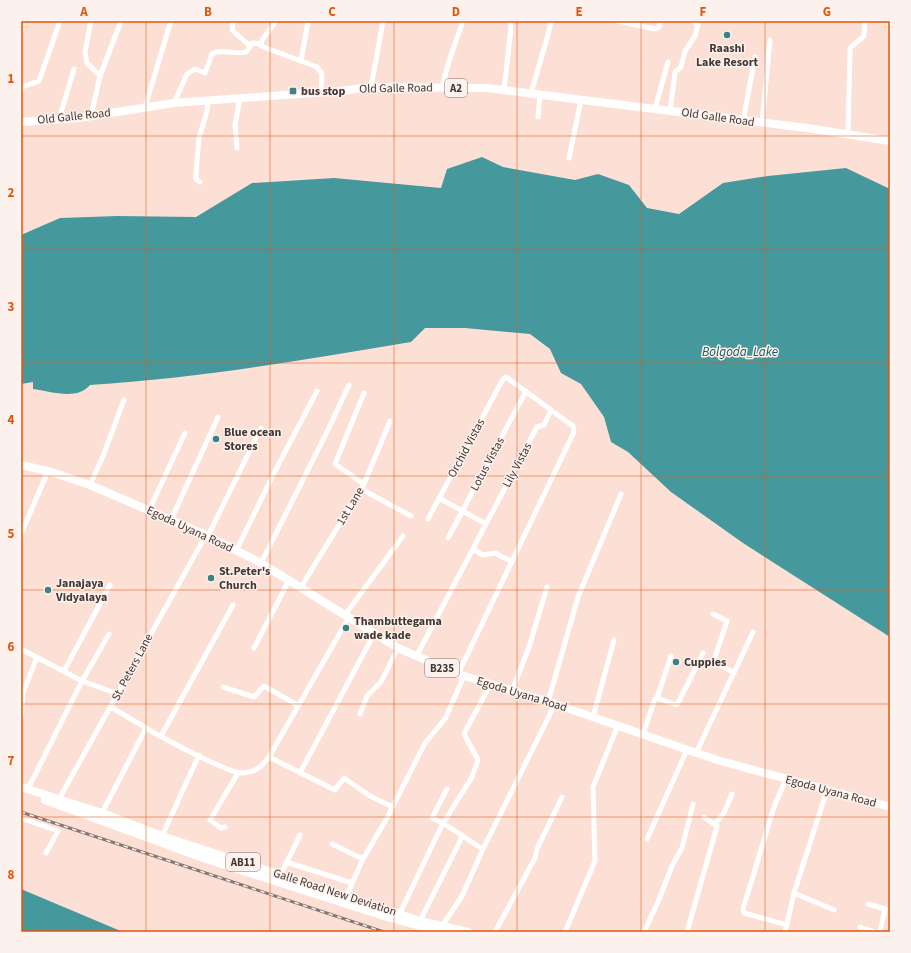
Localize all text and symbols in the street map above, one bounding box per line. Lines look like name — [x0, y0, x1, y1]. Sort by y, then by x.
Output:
text: A — [79, 3, 88, 21]
text: B — [204, 3, 212, 21]
text: C — [328, 3, 336, 21]
text: D — [452, 3, 460, 21]
text: E — [575, 3, 583, 21]
text: F — [700, 3, 707, 21]
text: G — [823, 3, 831, 21]
marker: Raashi Lake Resort — [722, 30, 732, 40]
place label: Raashi Lake Resort — [696, 40, 758, 71]
text: 1 — [8, 70, 15, 88]
street label: Old Galle Road — [359, 79, 433, 98]
road number: A2 — [445, 79, 467, 97]
place label: bus stop — [301, 83, 346, 100]
marker: bus stop — [288, 86, 298, 96]
street label: Old Galle Road — [36, 104, 112, 129]
street label: Old Galle Road — [680, 104, 756, 131]
text: 2 — [8, 184, 15, 202]
text: 3 — [8, 298, 15, 316]
water label: Bolgoda_Lake — [702, 343, 778, 361]
text: 4 — [8, 411, 15, 429]
street label: Orchid Vistas — [444, 416, 489, 481]
place label: Blue ocean Stores — [224, 424, 281, 455]
marker: Blue ocean Stores — [211, 434, 221, 444]
street label: Lotus Vistas — [466, 434, 509, 494]
street label: Lily Vistas — [499, 440, 536, 491]
street label: 1st Lane — [332, 484, 368, 528]
street label: Egoda Uyana Road — [144, 502, 236, 557]
text: 5 — [8, 525, 15, 543]
place label: St.Peter's Church — [219, 563, 270, 594]
marker: St.Peter's Church — [206, 573, 216, 583]
place label: Janajaya Vidyalaya — [55, 575, 107, 606]
marker: Janajaya Vidyalaya — [43, 585, 53, 595]
place label: Thambuttegama wade kade — [354, 613, 442, 644]
marker: Thambuttegama wade kade — [341, 623, 351, 633]
street label: St. Peters Lane — [108, 631, 157, 704]
text: 6 — [8, 638, 15, 656]
place label: Cuppies — [684, 654, 726, 671]
marker: Cuppies — [671, 657, 681, 667]
road number: B235 — [425, 659, 459, 677]
street label: Egoda Uyana Road — [475, 673, 569, 716]
text: 7 — [8, 752, 15, 770]
street label: Egoda Uyana Road — [783, 771, 878, 812]
road number: AB11 — [226, 853, 260, 871]
street label: Galle Road New Deviation — [271, 864, 399, 920]
text: 8 — [8, 866, 15, 884]

